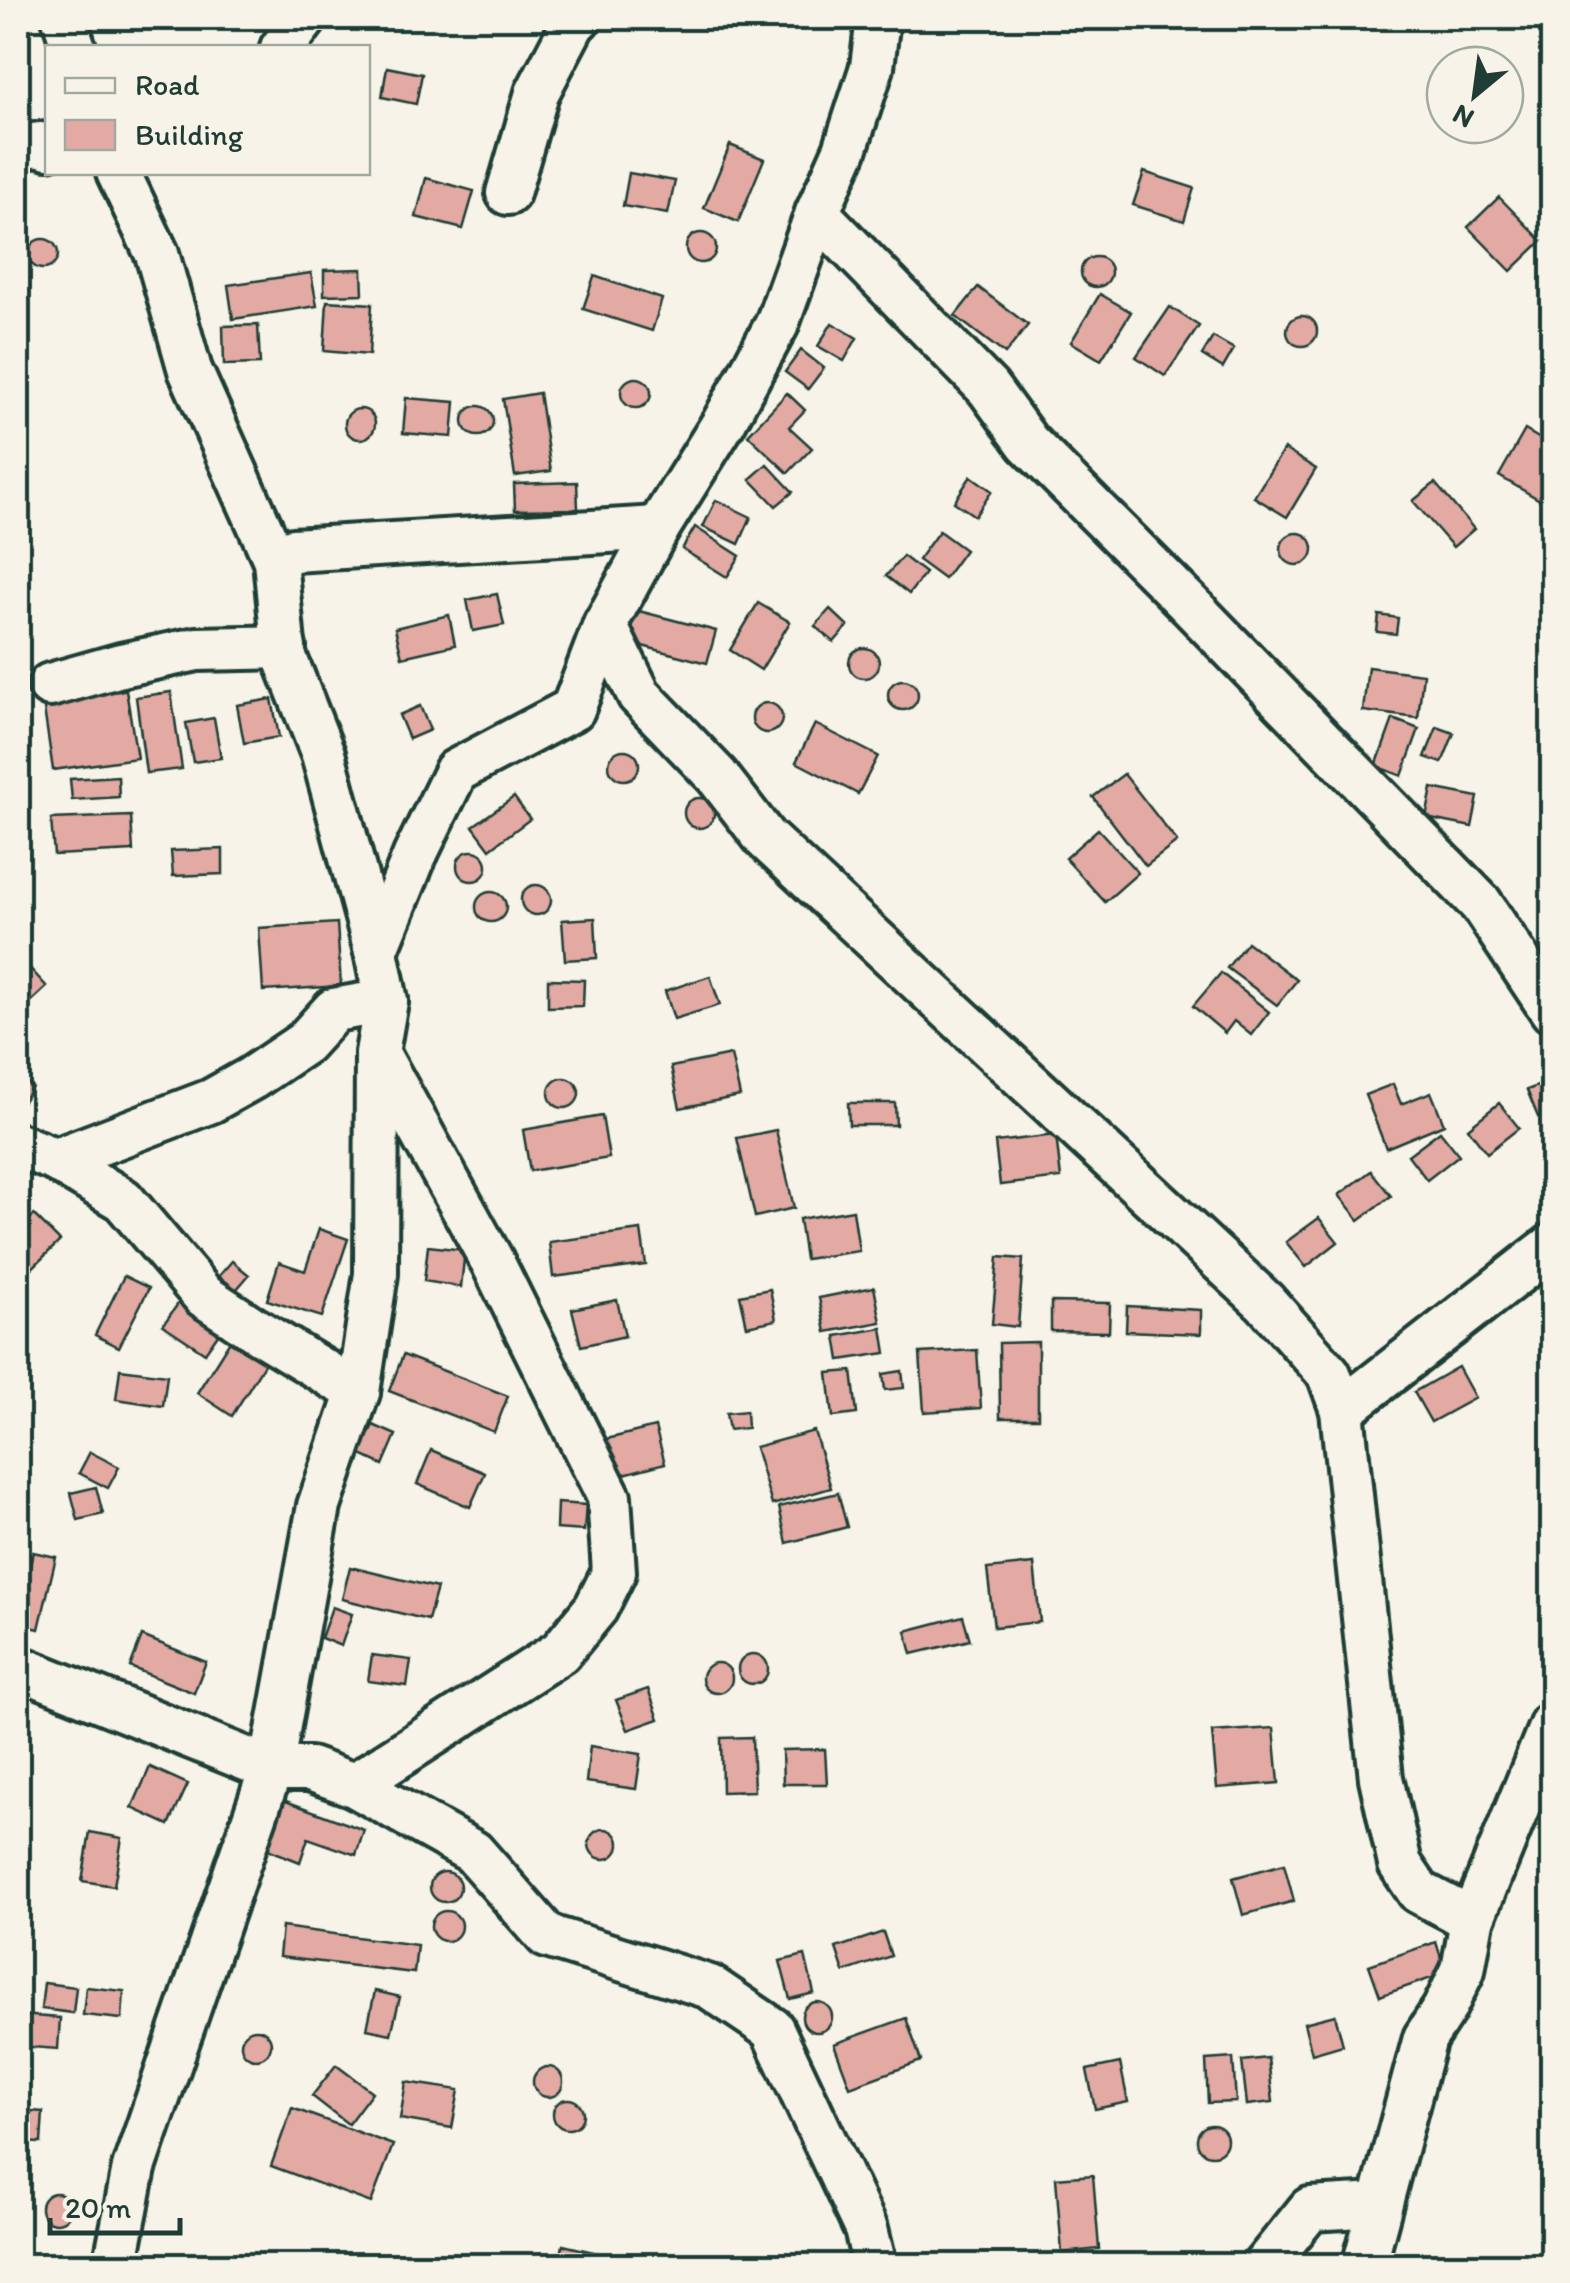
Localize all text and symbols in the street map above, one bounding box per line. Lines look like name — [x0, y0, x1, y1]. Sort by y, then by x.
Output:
legend — [45, 45, 370, 175]
north arrow — [1425, 45, 1525, 145]
text: Road — [135, 66, 200, 103]
text: N — [1446, 97, 1479, 136]
text: Building — [135, 116, 244, 153]
scale bar — [50, 2173, 180, 2235]
text: 20 m — [65, 2189, 131, 2226]

